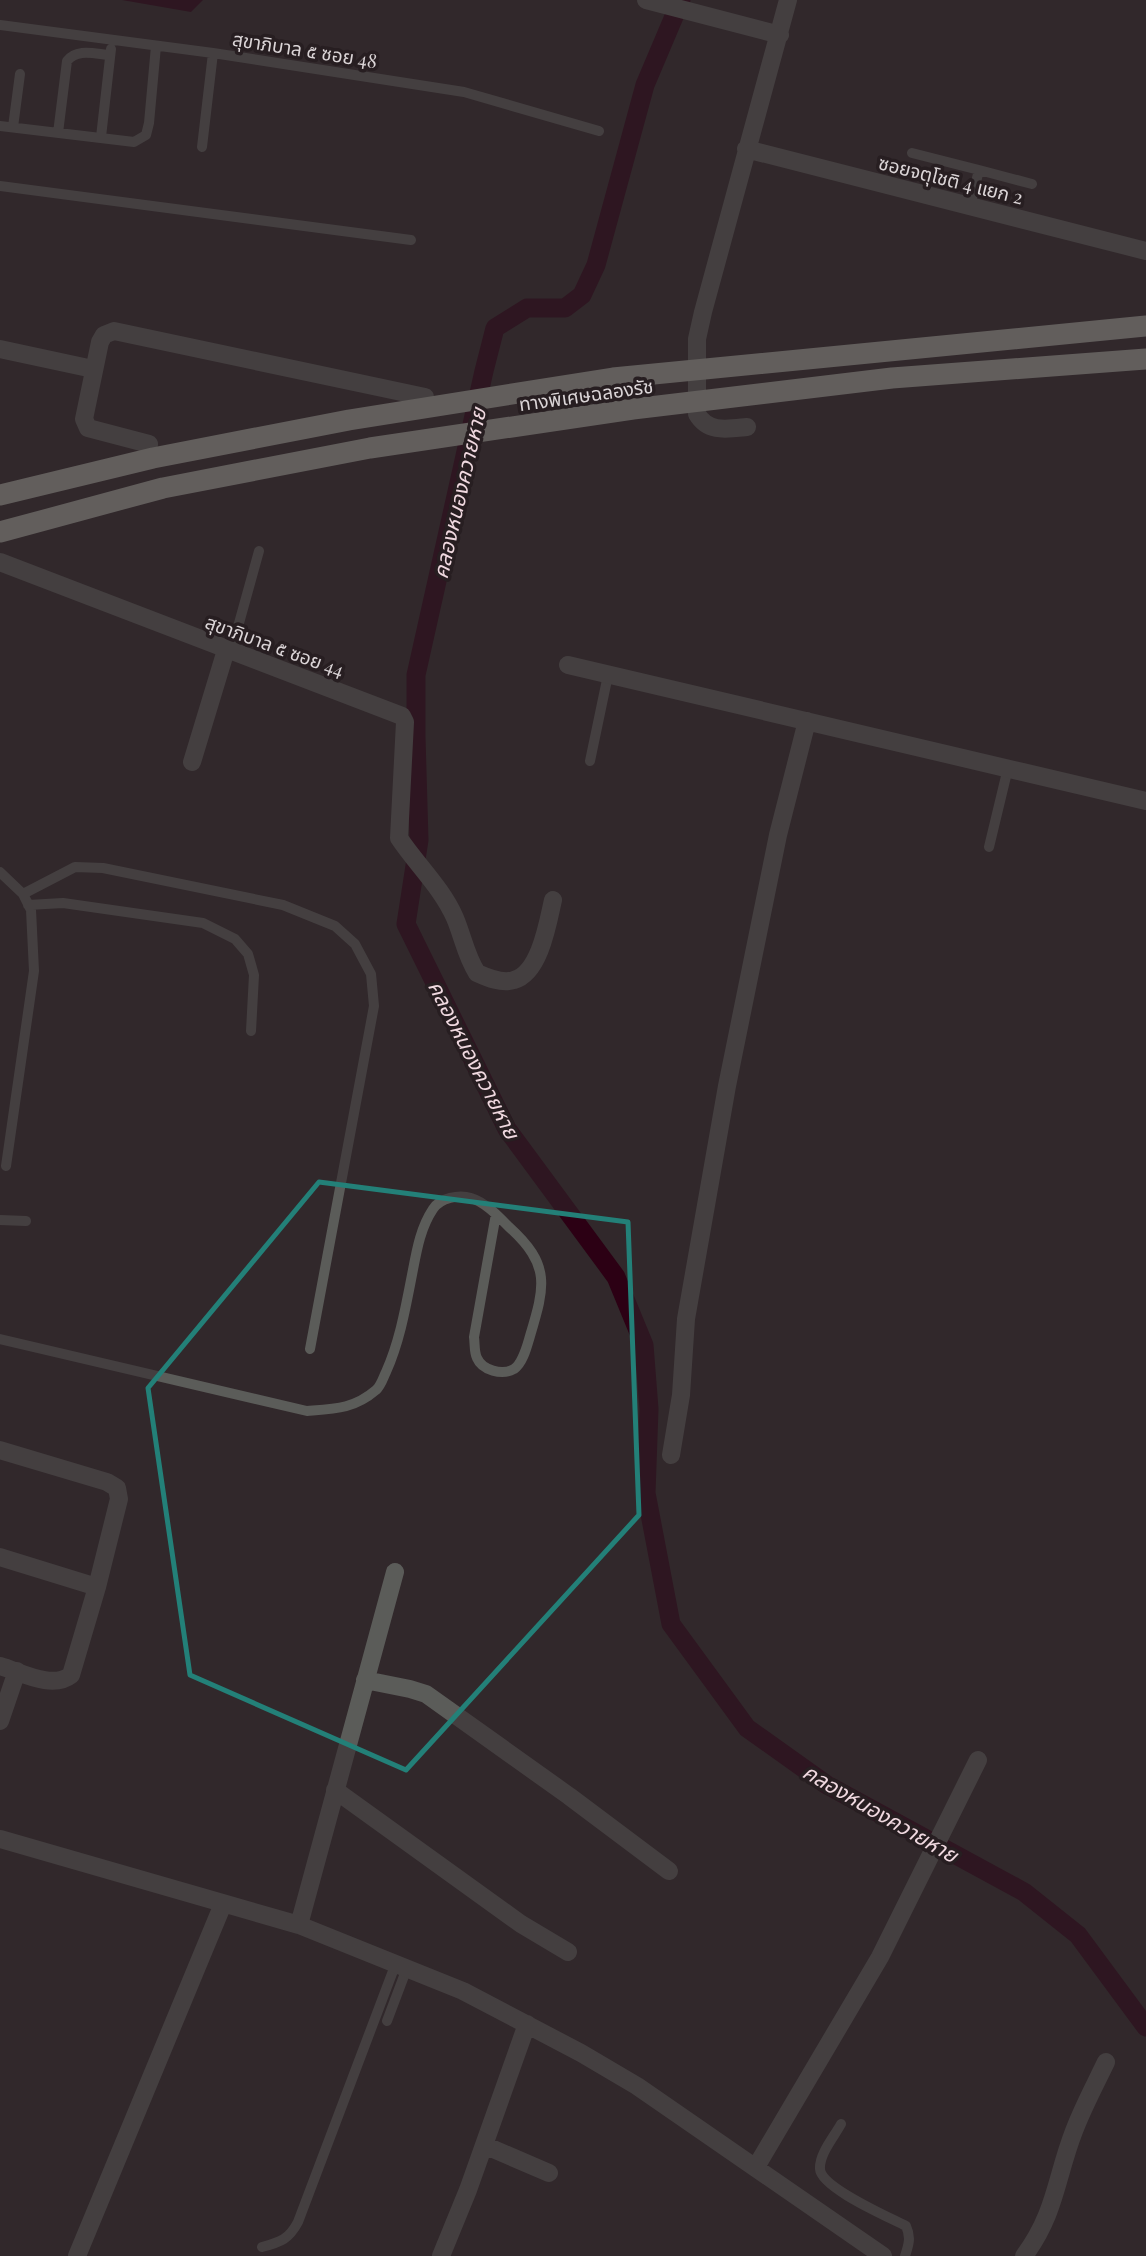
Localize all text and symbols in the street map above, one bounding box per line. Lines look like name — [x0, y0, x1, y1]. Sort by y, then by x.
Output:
street label: สุขาภิบาล ๕ ซอย 48 — [231, 25, 379, 73]
street label: ซอยจตุโชติ 4 แยก 2 — [876, 148, 1026, 210]
street label: ทางพิเศษฉลองรัช — [517, 372, 655, 416]
water label: คลองหนองควายหาย — [425, 403, 492, 581]
street label: สุขาภิบาล ๕ ซอย 44 — [202, 608, 348, 682]
water label: คลองหนองควายหาย — [423, 975, 528, 1144]
water label: คลองหนองควายหาย — [799, 1756, 965, 1868]

